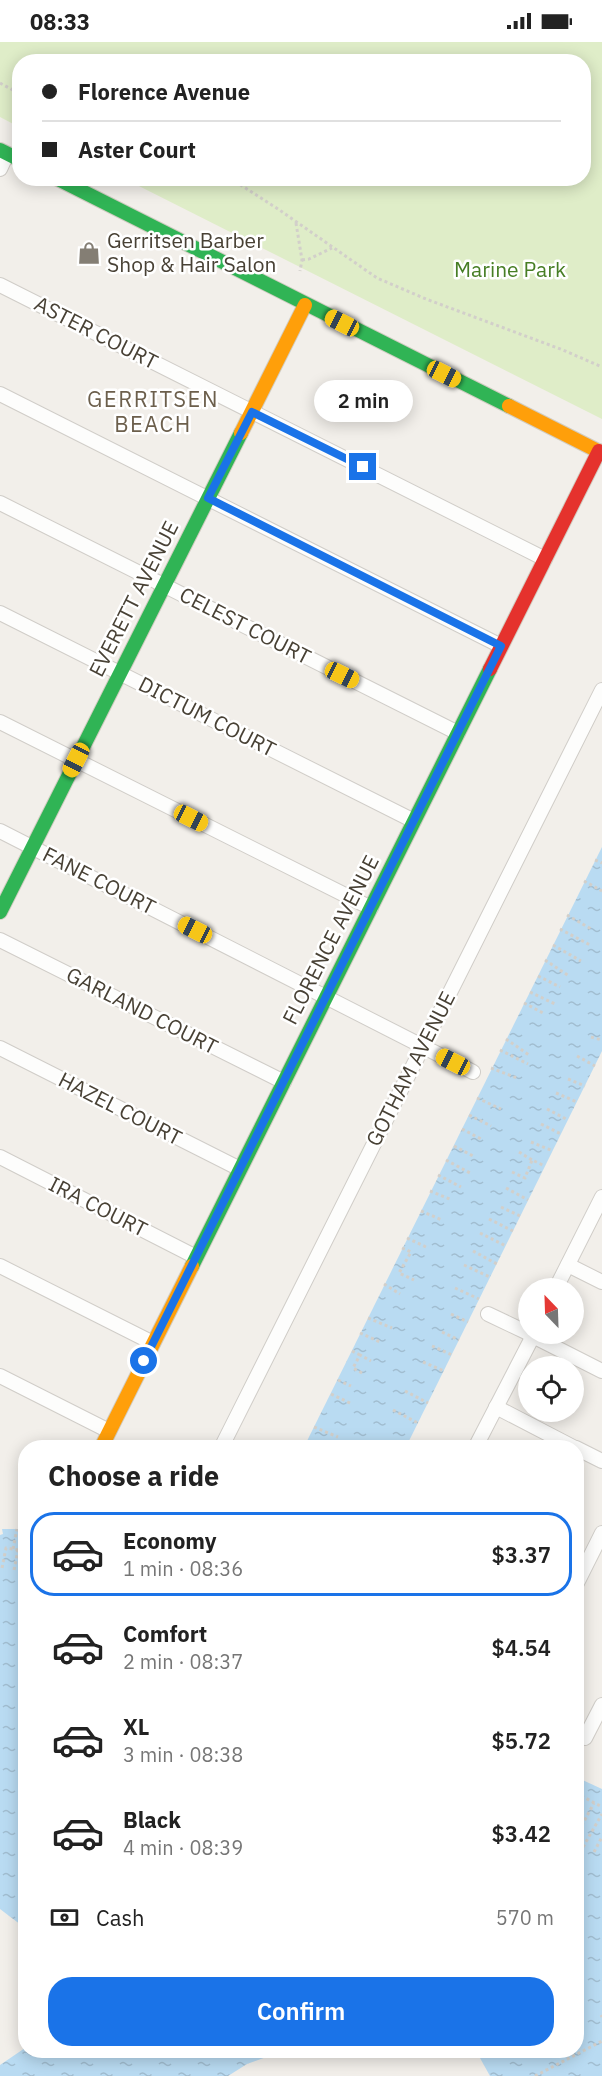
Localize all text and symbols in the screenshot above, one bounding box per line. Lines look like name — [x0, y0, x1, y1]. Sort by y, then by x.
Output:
text: 08:33 — [30, 7, 90, 36]
text: Florence Avenue — [78, 77, 250, 106]
text: Aster Court — [78, 135, 196, 164]
place label: Gerritsen Barber Shop & Hair Salon — [107, 226, 276, 278]
shop icon: Gerritsen Barber Shop & Hair Salon — [76, 240, 102, 266]
park label: Marine Park — [454, 255, 566, 283]
street label: ASTER COURT — [30, 289, 163, 375]
car — [322, 307, 362, 339]
car — [424, 358, 464, 390]
callout: 2 min — [314, 380, 412, 422]
district label: GERRITSEN BEACH — [87, 384, 219, 438]
text: 2 min — [338, 387, 389, 414]
route end — [349, 453, 376, 480]
street label: EVERETT AVENUE — [82, 516, 184, 681]
street label: CELEST COURT — [175, 580, 316, 670]
car — [322, 659, 362, 691]
street label: DICTUM COURT — [134, 669, 281, 763]
car — [60, 740, 92, 780]
car — [171, 802, 211, 834]
street label: FANE COURT — [38, 840, 161, 921]
street label: FLORENCE AVENUE — [275, 850, 385, 1029]
car — [175, 914, 215, 946]
street label: GARLAND COURT — [62, 960, 223, 1060]
street label: GOTHAM AVENUE — [359, 986, 461, 1151]
car — [433, 1046, 473, 1078]
street label: HAZEL COURT — [54, 1065, 187, 1151]
street label: IRA COURT — [44, 1169, 153, 1243]
north arrow — [518, 1278, 584, 1344]
map controls — [518, 1278, 584, 1422]
route start — [130, 1347, 157, 1374]
button: locate — [518, 1356, 584, 1422]
text: Choose a ride — [48, 1458, 219, 1493]
text: Economy — [123, 1526, 217, 1555]
icon: car — [51, 1527, 105, 1581]
text: $3.37 — [492, 1540, 551, 1569]
text: 1 min · 08:36 — [123, 1555, 243, 1582]
text: Comfort — [123, 1619, 207, 1648]
icon: car — [51, 1620, 105, 1674]
text: $4.54 — [492, 1633, 551, 1662]
text: 2 min · 08:37 — [123, 1648, 243, 1675]
text: XL — [123, 1712, 149, 1741]
icon: car — [51, 1713, 105, 1767]
text: $5.72 — [492, 1726, 551, 1755]
text: 3 min · 08:38 — [123, 1741, 243, 1768]
text: Black — [123, 1805, 181, 1834]
icon: car — [51, 1806, 105, 1860]
text: $3.42 — [492, 1819, 551, 1848]
text: 4 min · 08:39 — [123, 1834, 243, 1861]
icon: cash — [48, 1901, 81, 1934]
text: Cash — [96, 1903, 145, 1932]
text: 570 m — [496, 1904, 554, 1931]
button: Confirm — [48, 1977, 554, 2046]

